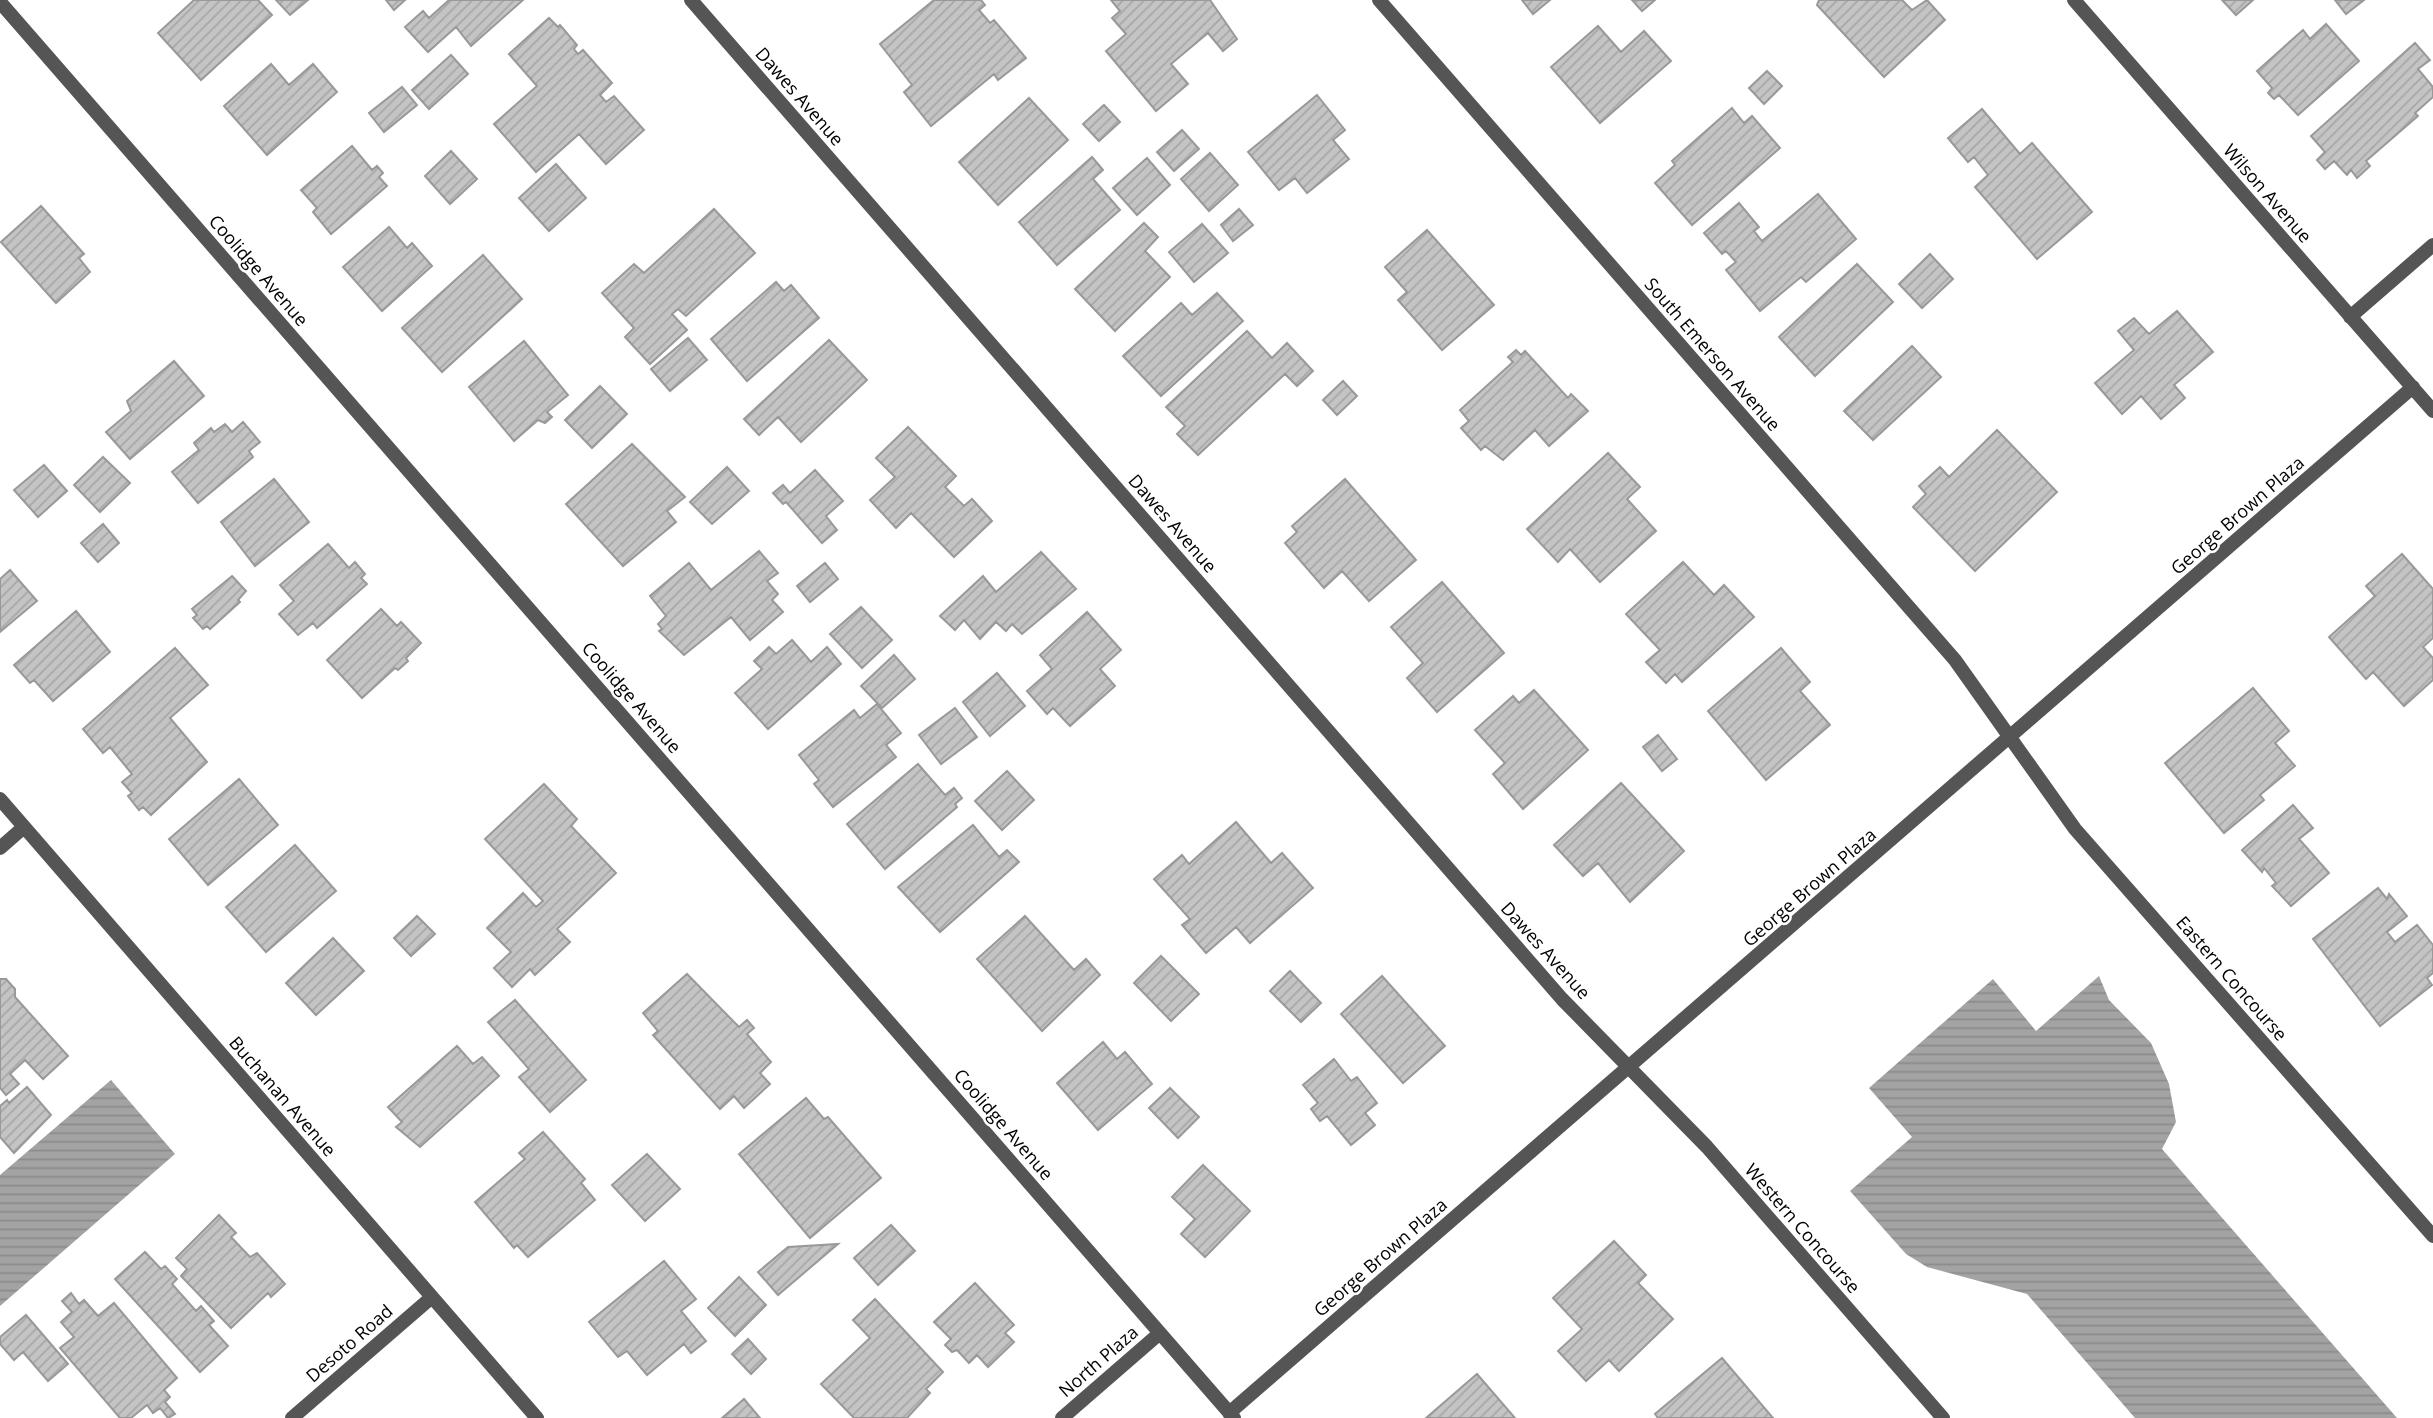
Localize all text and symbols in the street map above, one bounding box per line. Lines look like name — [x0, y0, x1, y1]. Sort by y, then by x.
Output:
street label: Dawes Avenue — [751, 42, 849, 150]
street label: Wilson Avenue — [2218, 139, 2318, 247]
street label: Coolidge Avenue — [204, 209, 314, 331]
street label: South Emerson Avenue — [1640, 272, 1786, 436]
street label: George Brown Plaza — [2165, 450, 2309, 580]
street label: Dawes Avenue — [1124, 469, 1222, 577]
street label: Coolidge Avenue — [577, 636, 687, 758]
street label: George Brown Plaza — [1737, 822, 1881, 952]
street label: Dawes Avenue — [1496, 896, 1596, 1004]
street label: Eastern Concourse — [2171, 911, 2293, 1045]
street label: Buchanan Avenue — [224, 1031, 342, 1161]
street label: Coolidge Avenue — [949, 1063, 1059, 1185]
street label: Western Concourse — [1740, 1158, 1866, 1298]
street label: George Brown Plaza — [1308, 1192, 1452, 1322]
street label: Desoto Road — [301, 1299, 397, 1387]
street label: North Plaza — [1053, 1320, 1143, 1402]

